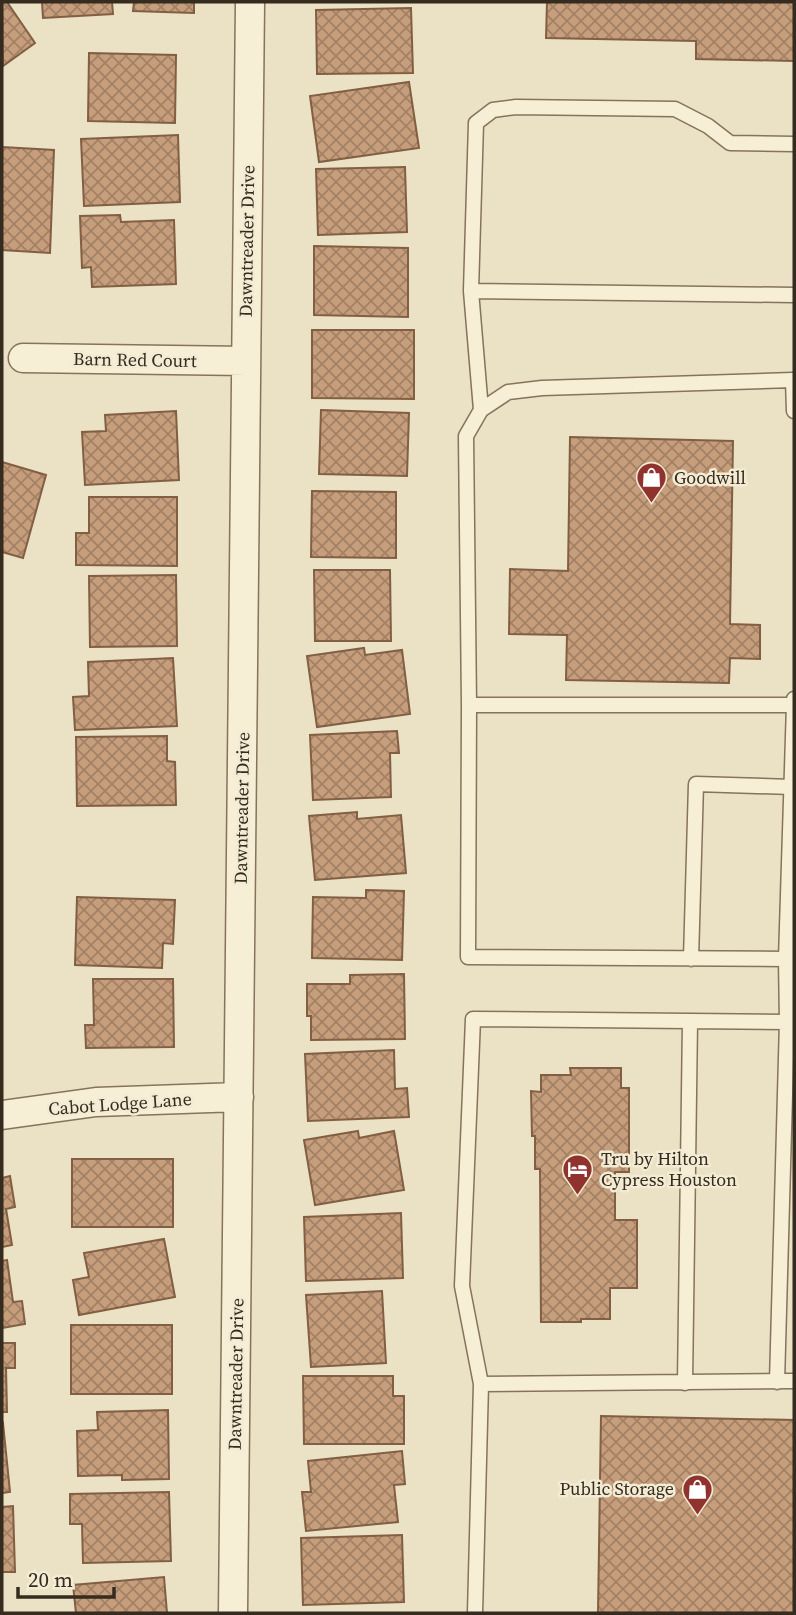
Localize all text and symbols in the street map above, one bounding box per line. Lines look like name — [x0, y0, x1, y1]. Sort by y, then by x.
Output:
street label: Dawntreader Drive — [233, 165, 260, 317]
street label: Barn Red Court — [73, 346, 197, 373]
shop icon: Goodwill — [634, 461, 668, 505]
place label: Goodwill — [674, 465, 746, 490]
street label: Dawntreader Drive — [228, 732, 255, 884]
street label: Cabot Lodge Lane — [47, 1086, 193, 1121]
place label: Tru by Hilton Cypress Houston — [601, 1146, 737, 1192]
hotel icon: Tru by Hilton Cypress Houston — [561, 1152, 595, 1196]
street label: Dawntreader Drive — [222, 1298, 249, 1450]
shop icon: Public Storage — [680, 1472, 714, 1516]
place label: Public Storage — [560, 1476, 674, 1501]
scale bar — [18, 1556, 114, 1600]
text: 20 m — [28, 1565, 73, 1594]

